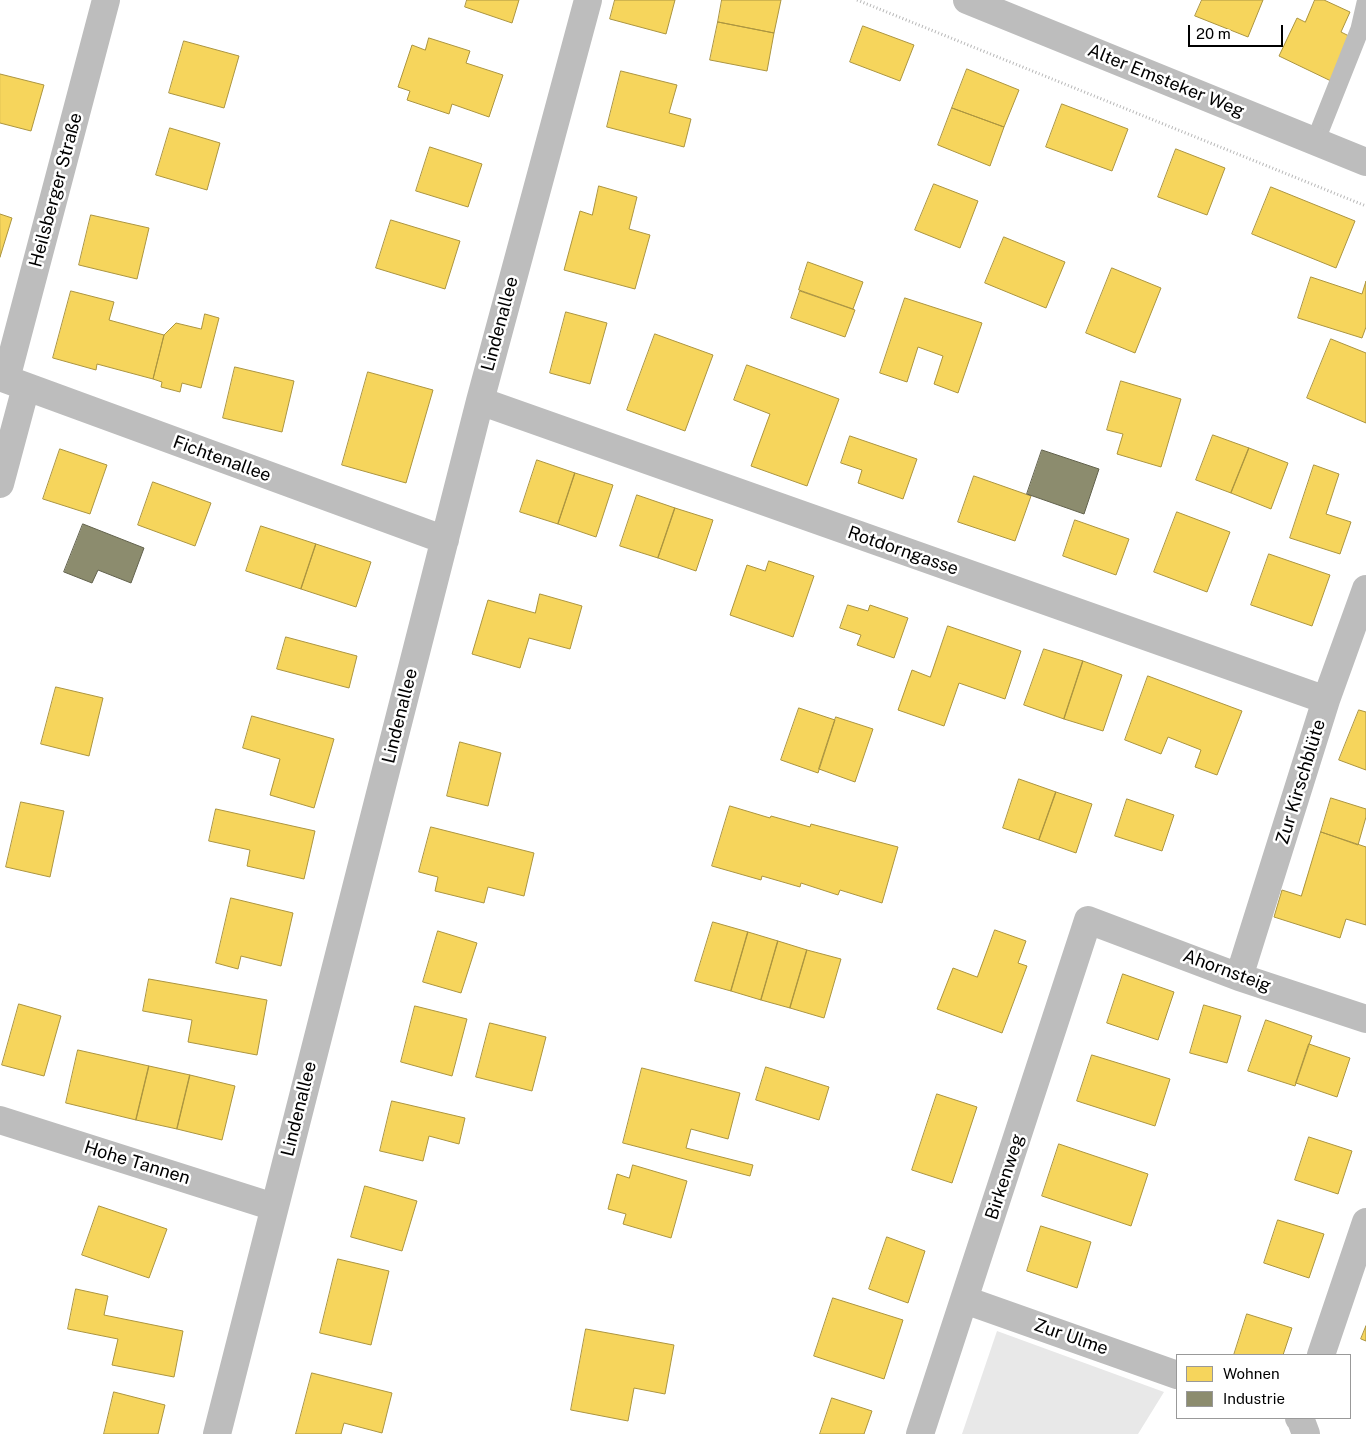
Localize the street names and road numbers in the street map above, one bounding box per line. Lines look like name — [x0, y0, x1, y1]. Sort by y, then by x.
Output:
street label: Alter Emsteker Weg — [1084, 40, 1248, 122]
street label: Heilsberger Straße — [25, 110, 87, 270]
street label: Lindenallee — [477, 274, 523, 374]
street label: Fichtenallee — [170, 431, 274, 487]
street label: Rotdorngasse — [845, 522, 961, 580]
street label: Lindenallee — [378, 666, 422, 766]
street label: Zur Kirschblüte — [1272, 717, 1330, 847]
street label: Ahornsteig — [1180, 945, 1274, 997]
street label: Lindenallee — [277, 1059, 321, 1159]
street label: Birkenweg — [981, 1131, 1029, 1223]
street label: Hohe Tannen — [81, 1137, 193, 1189]
street label: Zur Ulme — [1031, 1314, 1111, 1360]

